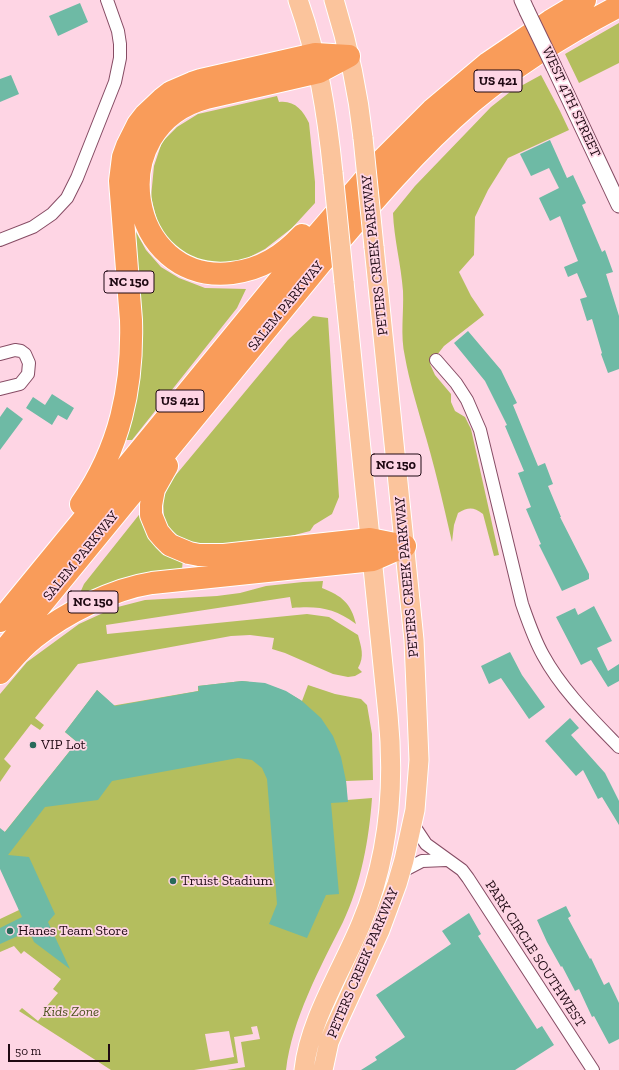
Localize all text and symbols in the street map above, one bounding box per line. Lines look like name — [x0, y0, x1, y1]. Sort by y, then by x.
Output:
street label: WEST 4TH STREET — [538, 44, 604, 160]
road number: US 421 — [474, 70, 522, 92]
street label: PETERS CREEK PARKWAY — [358, 174, 392, 336]
street label: SALEM PARKWAY — [245, 258, 327, 354]
road number: NC 150 — [104, 271, 154, 293]
road number: US 421 — [156, 390, 204, 412]
road number: NC 150 — [371, 454, 421, 476]
street label: PETERS CREEK PARKWAY — [392, 496, 422, 658]
street label: SALEM PARKWAY — [40, 508, 122, 604]
road number: NC 150 — [68, 591, 118, 613]
place label: VIP Lot — [41, 737, 86, 753]
marker: VIP Lot — [28, 740, 38, 750]
place label: Truist Stadium — [181, 873, 273, 889]
marker: Truist Stadium — [168, 876, 178, 886]
street label: PARK CIRCLE SOUTHWEST — [481, 877, 589, 1031]
street label: PETERS CREEK PARKWAY — [324, 885, 402, 1041]
place label: Hanes Team Store — [18, 923, 128, 939]
marker: Hanes Team Store — [5, 926, 15, 936]
park label: Kids Zone — [43, 1004, 99, 1020]
scale bar — [10, 1036, 112, 1062]
text: 50 m — [15, 1044, 41, 1058]

